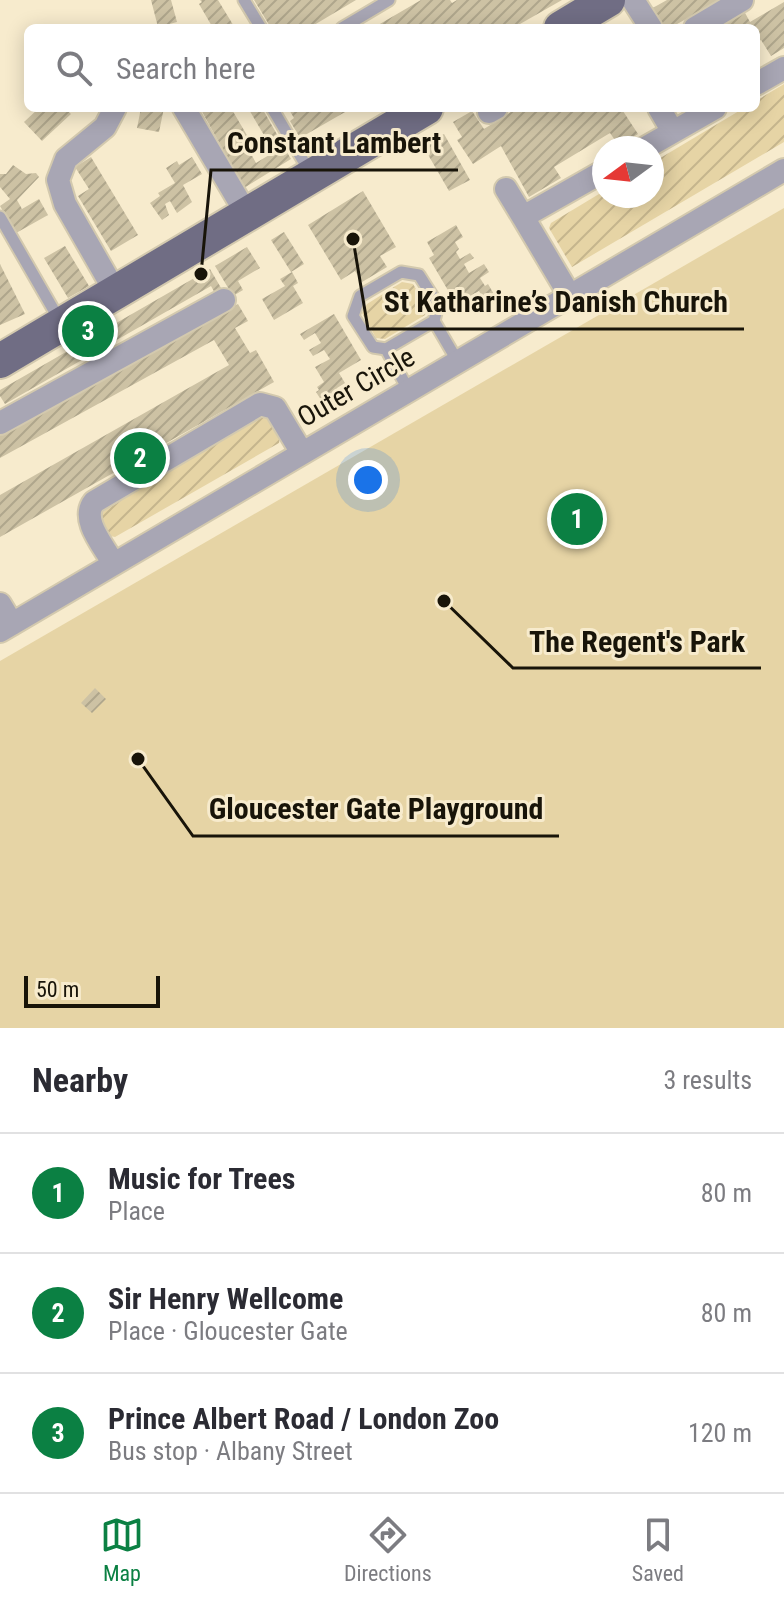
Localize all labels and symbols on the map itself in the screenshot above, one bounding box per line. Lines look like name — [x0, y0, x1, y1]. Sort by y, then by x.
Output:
callout: Constant Lambert — [211, 116, 458, 170]
text: Constant Lambert — [227, 125, 441, 160]
north arrow — [592, 136, 664, 208]
callout: St Katharine’s Danish Church — [368, 275, 744, 329]
text: St Katharine’s Danish Church — [384, 284, 728, 319]
pin: 3 — [62, 301, 114, 361]
street label: Outer Circle — [292, 340, 420, 434]
pin: 2 — [114, 428, 166, 488]
your location — [348, 460, 388, 500]
pin: 1 — [551, 489, 603, 549]
callout: The Regent's Park — [513, 614, 761, 668]
text: The Regent's Park — [529, 624, 746, 659]
callout: Gloucester Gate Playground — [193, 782, 559, 836]
text: Gloucester Gate Playground — [209, 791, 543, 826]
scale bar — [24, 972, 160, 1008]

